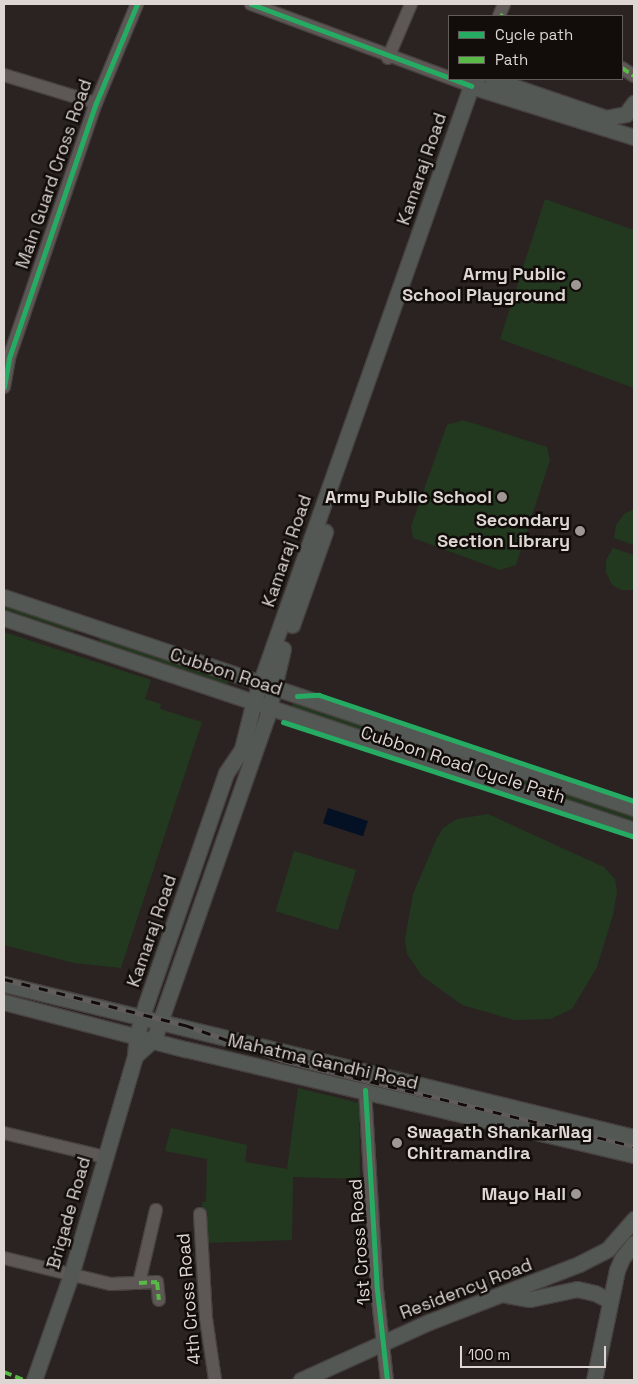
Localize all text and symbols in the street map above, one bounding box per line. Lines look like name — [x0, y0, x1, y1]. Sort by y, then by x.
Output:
legend — [448, 15, 623, 80]
text: Cycle path — [495, 25, 573, 44]
text: Path — [495, 50, 528, 69]
street label: Main Guard Cross Road — [11, 76, 97, 272]
street label: Kamaraj Road — [393, 110, 451, 228]
place label: Army Public School Playground — [402, 264, 566, 306]
marker: Army Public School Playground — [570, 279, 582, 291]
place label: Army Public School — [325, 486, 492, 508]
marker: Army Public School — [496, 491, 508, 503]
street label: Kamaraj Road — [258, 492, 316, 610]
place label: Secondary Section Library — [437, 510, 570, 552]
marker: Secondary Section Library — [574, 525, 586, 537]
street label: Cubbon Road — [167, 644, 285, 700]
street label: Cubbon Road Cycle Path — [358, 722, 568, 808]
street label: Kamaraj Road — [123, 872, 181, 990]
street label: Mahatma Gandhi Road — [226, 1030, 420, 1094]
place label: Swagath ShankarNag Chitramandira — [407, 1122, 592, 1164]
marker: Swagath ShankarNag Chitramandira — [391, 1137, 403, 1149]
street label: Brigade Road — [43, 1154, 95, 1272]
street label: 1st Cross Road — [345, 1178, 375, 1306]
place label: Mayo Hall — [482, 1183, 566, 1205]
marker: Mayo Hall — [570, 1188, 582, 1200]
street label: 4th Cross Road — [172, 1232, 206, 1366]
street label: Residency Road — [397, 1254, 535, 1324]
scale bar — [463, 1336, 609, 1368]
text: 100 m — [468, 1345, 510, 1364]

